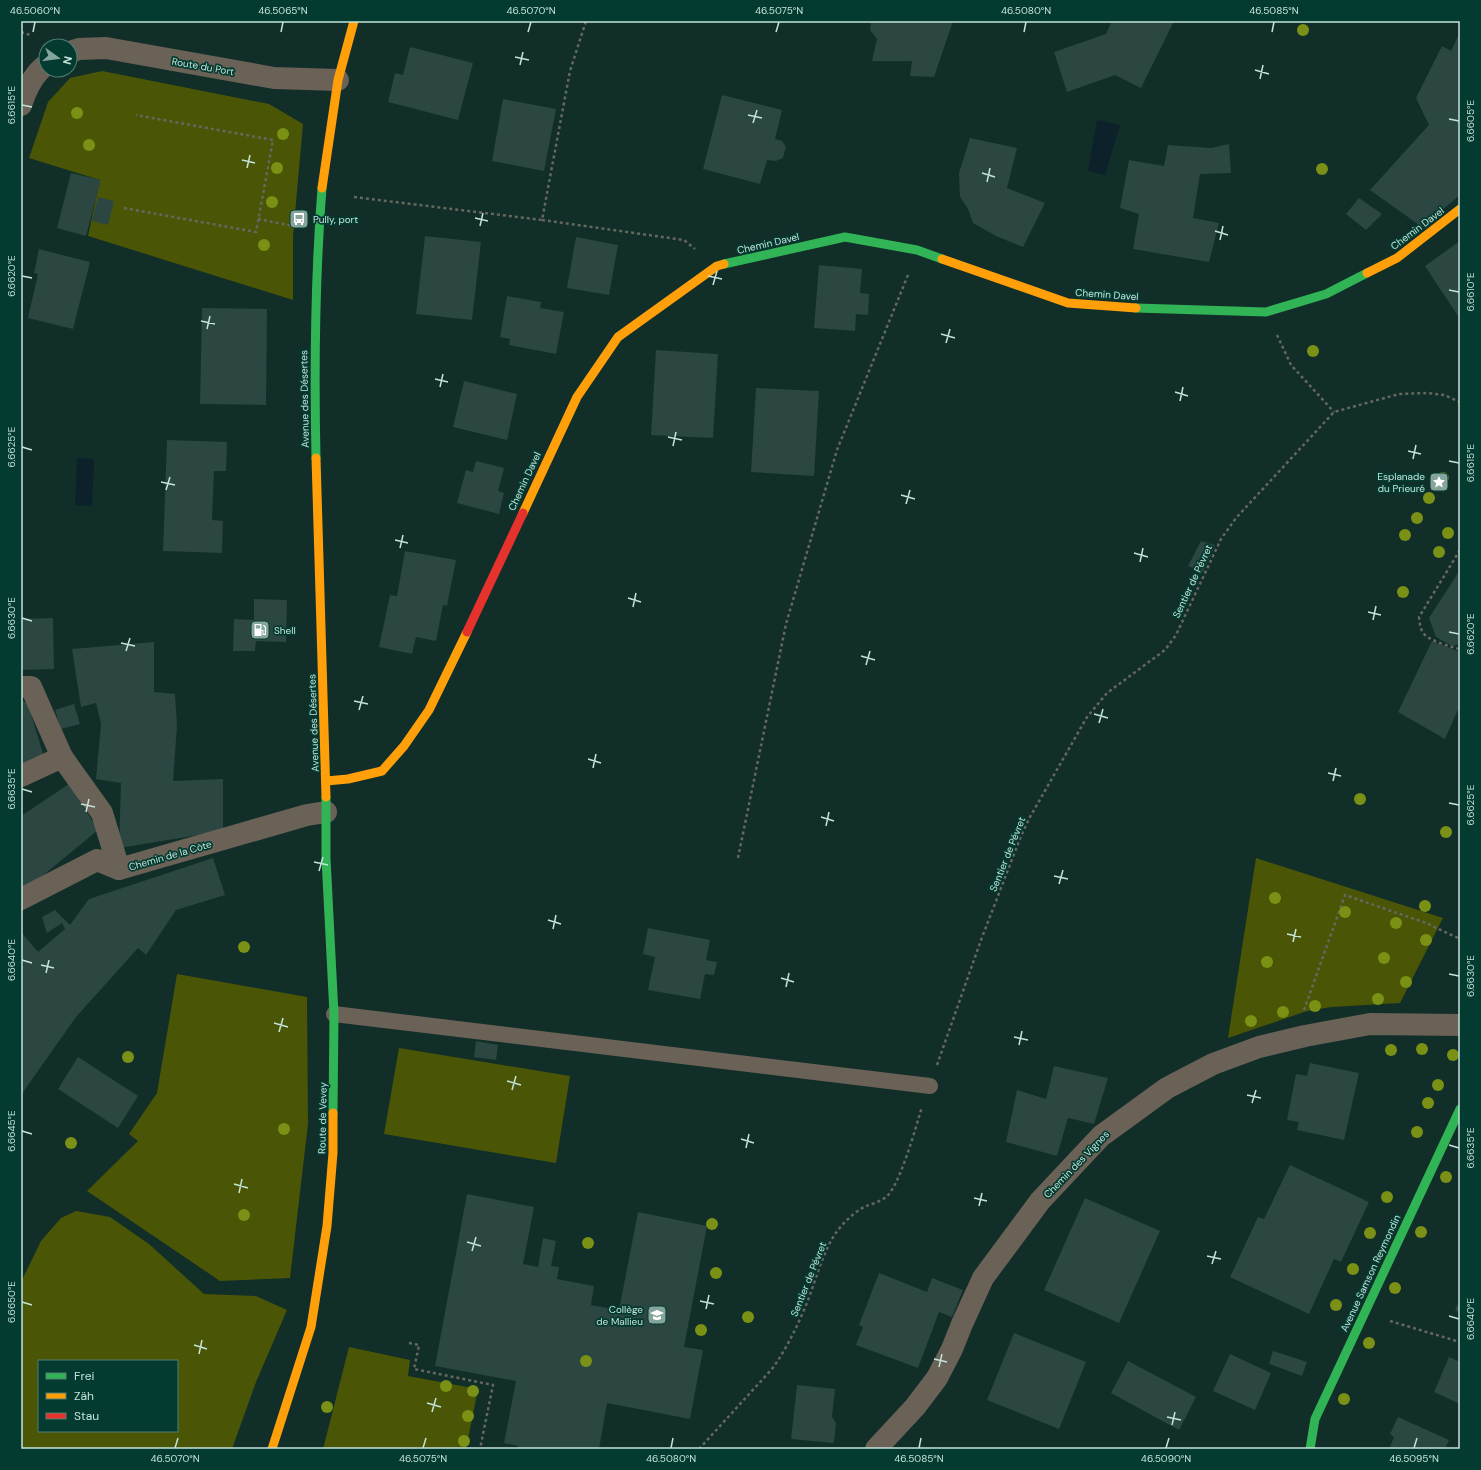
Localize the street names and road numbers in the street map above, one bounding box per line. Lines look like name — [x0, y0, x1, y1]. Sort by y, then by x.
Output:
street label: Route du Port — [171, 55, 235, 78]
street label: Chemin Davel — [1388, 204, 1447, 253]
street label: Chemin Davel — [736, 230, 800, 257]
street label: Chemin Davel — [1075, 286, 1139, 303]
street label: Avenue des Désertes — [297, 350, 312, 448]
street label: Chemin Davel — [505, 450, 544, 513]
street label: Sentier de Pévret — [1170, 542, 1215, 620]
street label: Avenue des Désertes — [305, 674, 322, 772]
street label: Sentier de Pévret — [987, 815, 1028, 893]
street label: Chemin de la Côte — [127, 837, 213, 874]
street label: Route de Vevey — [315, 1082, 330, 1154]
street label: Chemin des Vignes — [1041, 1128, 1112, 1201]
street label: Avenue Samson Reymondin — [1338, 1212, 1403, 1334]
street label: Sentier de Pévret — [788, 1240, 829, 1318]

